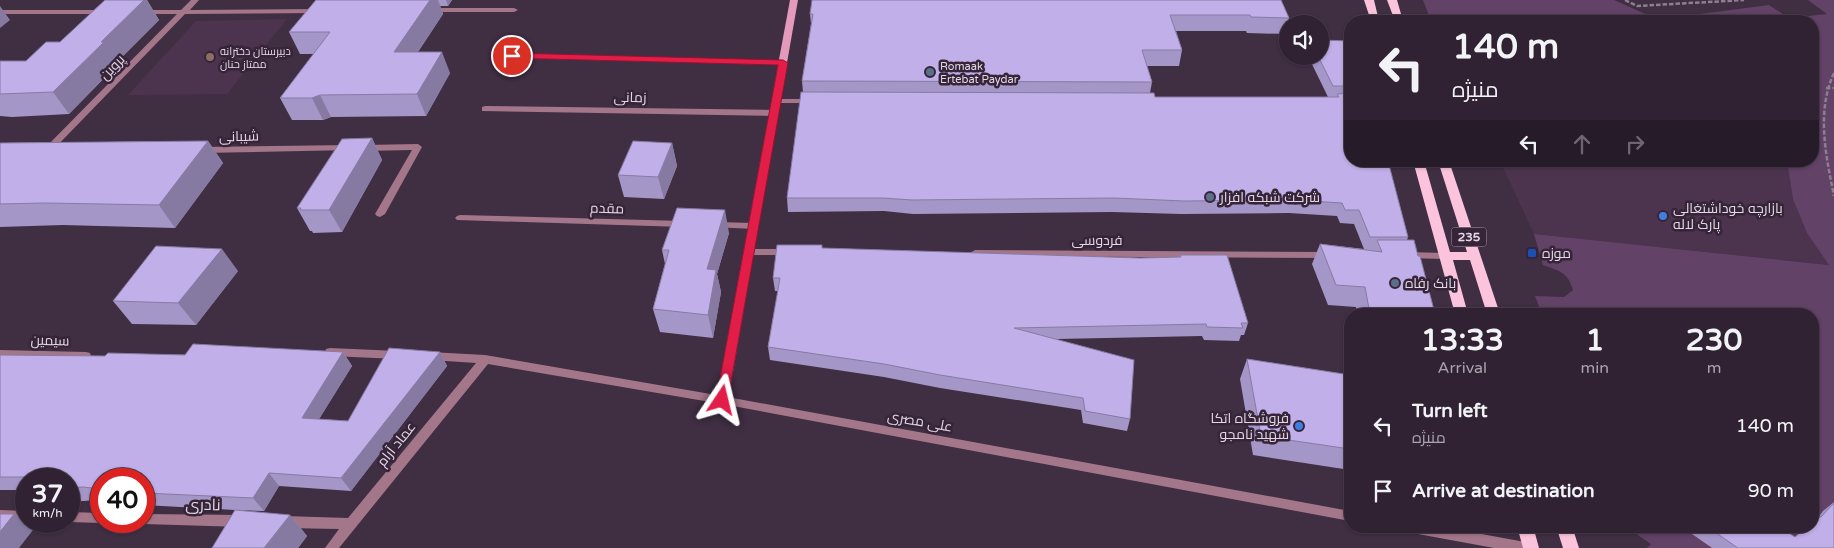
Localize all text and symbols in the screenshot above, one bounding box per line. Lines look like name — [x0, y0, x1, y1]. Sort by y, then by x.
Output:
map controls — [1279, 15, 1329, 65]
button: sound — [1279, 15, 1329, 65]
text: 140 m — [1452, 26, 1559, 68]
pin — [491, 35, 533, 77]
icon: left — [1369, 35, 1434, 100]
icon: arrive — [498, 42, 526, 70]
place label: دبیرستان دخترانه ممتاز حنان — [220, 45, 291, 71]
street label: پروین — [96, 51, 129, 84]
marker: دبیرستان دخترانه ممتاز حنان — [204, 51, 216, 63]
place label: Romaak Ertebat Paydar — [940, 60, 1019, 86]
marker: Romaak Ertebat Paydar — [924, 66, 936, 78]
text: منیژه — [1452, 77, 1499, 103]
street label: زمانی — [613, 89, 647, 106]
street label: شیبانی — [219, 128, 259, 145]
icon: left — [1515, 130, 1543, 158]
icon: ahead — [1568, 130, 1596, 158]
icon: right — [1621, 130, 1649, 158]
place label: شرکت شبکه افزار — [1219, 189, 1320, 206]
marker: شرکت شبکه افزار — [1204, 191, 1216, 203]
street label: مقدم — [590, 199, 624, 219]
place label: بازارچه خوداشتغالی پارک لاله — [1673, 200, 1783, 234]
marker: بازارچه خوداشتغالی پارک لاله — [1657, 210, 1669, 222]
road number: 235 — [1452, 228, 1486, 246]
street label: فردوسی — [1071, 232, 1123, 249]
place label: موزه — [1542, 245, 1571, 262]
marker: موزه — [1526, 247, 1538, 259]
place label: بانک رفاه — [1405, 275, 1456, 292]
marker: بانک رفاه — [1389, 277, 1401, 289]
text: 13:33 — [1421, 322, 1504, 359]
text: 1 — [1585, 322, 1604, 359]
text: 230 — [1686, 322, 1742, 359]
street label: سیمین — [30, 332, 70, 349]
text: Arrival — [1438, 358, 1487, 378]
text: min — [1581, 358, 1609, 378]
text: m — [1707, 358, 1721, 378]
position arrow — [695, 373, 747, 425]
text: Turn left — [1412, 400, 1488, 422]
street label: علی مصری — [886, 407, 954, 436]
place label: فروشگاه اتکا شهید نامجو — [1210, 410, 1289, 443]
icon: left — [1369, 412, 1397, 440]
text: 140 m — [1736, 415, 1794, 437]
street label: عماد آرام — [373, 419, 420, 471]
marker: فروشگاه اتکا شهید نامجو — [1293, 420, 1305, 432]
text: منیژه — [1412, 428, 1446, 448]
speed limit sign: 40 — [90, 468, 155, 533]
icon: arrive — [1369, 477, 1397, 505]
text: 37 — [32, 479, 63, 509]
text: Arrive at destination — [1412, 480, 1595, 502]
text: 90 m — [1748, 480, 1794, 502]
street label: نادری — [185, 495, 221, 515]
text: km/h — [32, 506, 63, 520]

